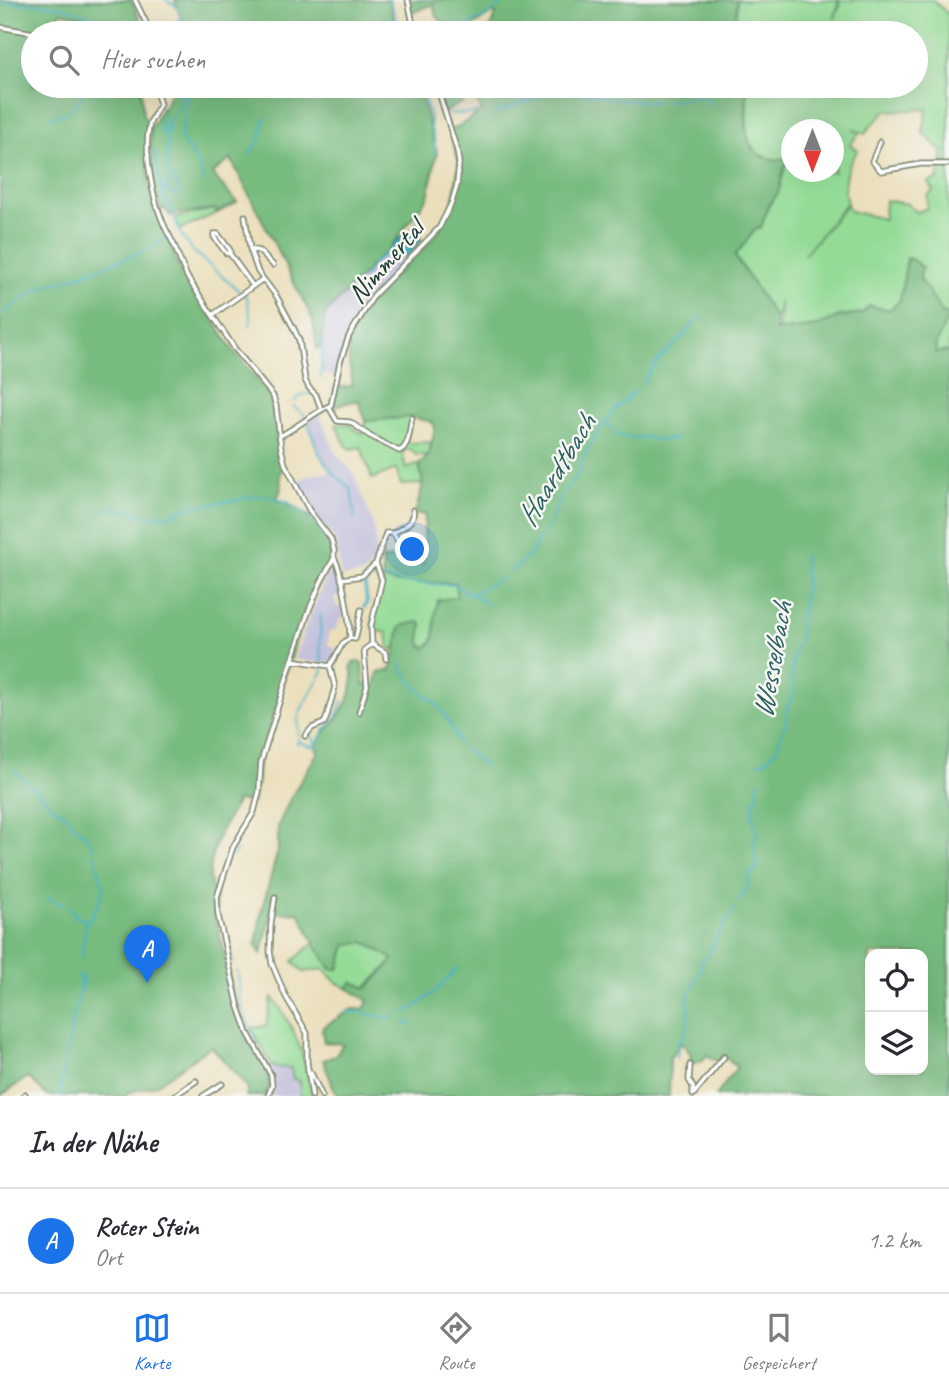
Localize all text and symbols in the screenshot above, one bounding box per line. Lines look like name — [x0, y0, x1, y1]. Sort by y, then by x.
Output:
search box — [21, 21, 928, 98]
icon: search — [45, 41, 83, 79]
text: Hier suchen — [101, 43, 205, 76]
north arrow — [781, 119, 844, 182]
street label: Nimmertal — [339, 208, 435, 311]
water label: Haardtbach — [508, 405, 605, 533]
your location — [395, 532, 429, 566]
water label: Wesselbach — [743, 597, 801, 721]
pin: A — [124, 925, 170, 983]
map controls — [865, 949, 928, 1075]
button: locate — [865, 949, 928, 1012]
button: layers — [865, 1012, 928, 1075]
text: In der Nähe — [28, 1123, 157, 1161]
text: Roter Stein — [95, 1210, 198, 1243]
text: A — [45, 1226, 57, 1255]
text: 1.2 km — [868, 1226, 921, 1255]
text: Ort — [95, 1243, 122, 1272]
tab: Karte — [133, 1309, 171, 1375]
tab: Route — [437, 1309, 475, 1375]
tab: Gespeichert — [742, 1309, 816, 1375]

